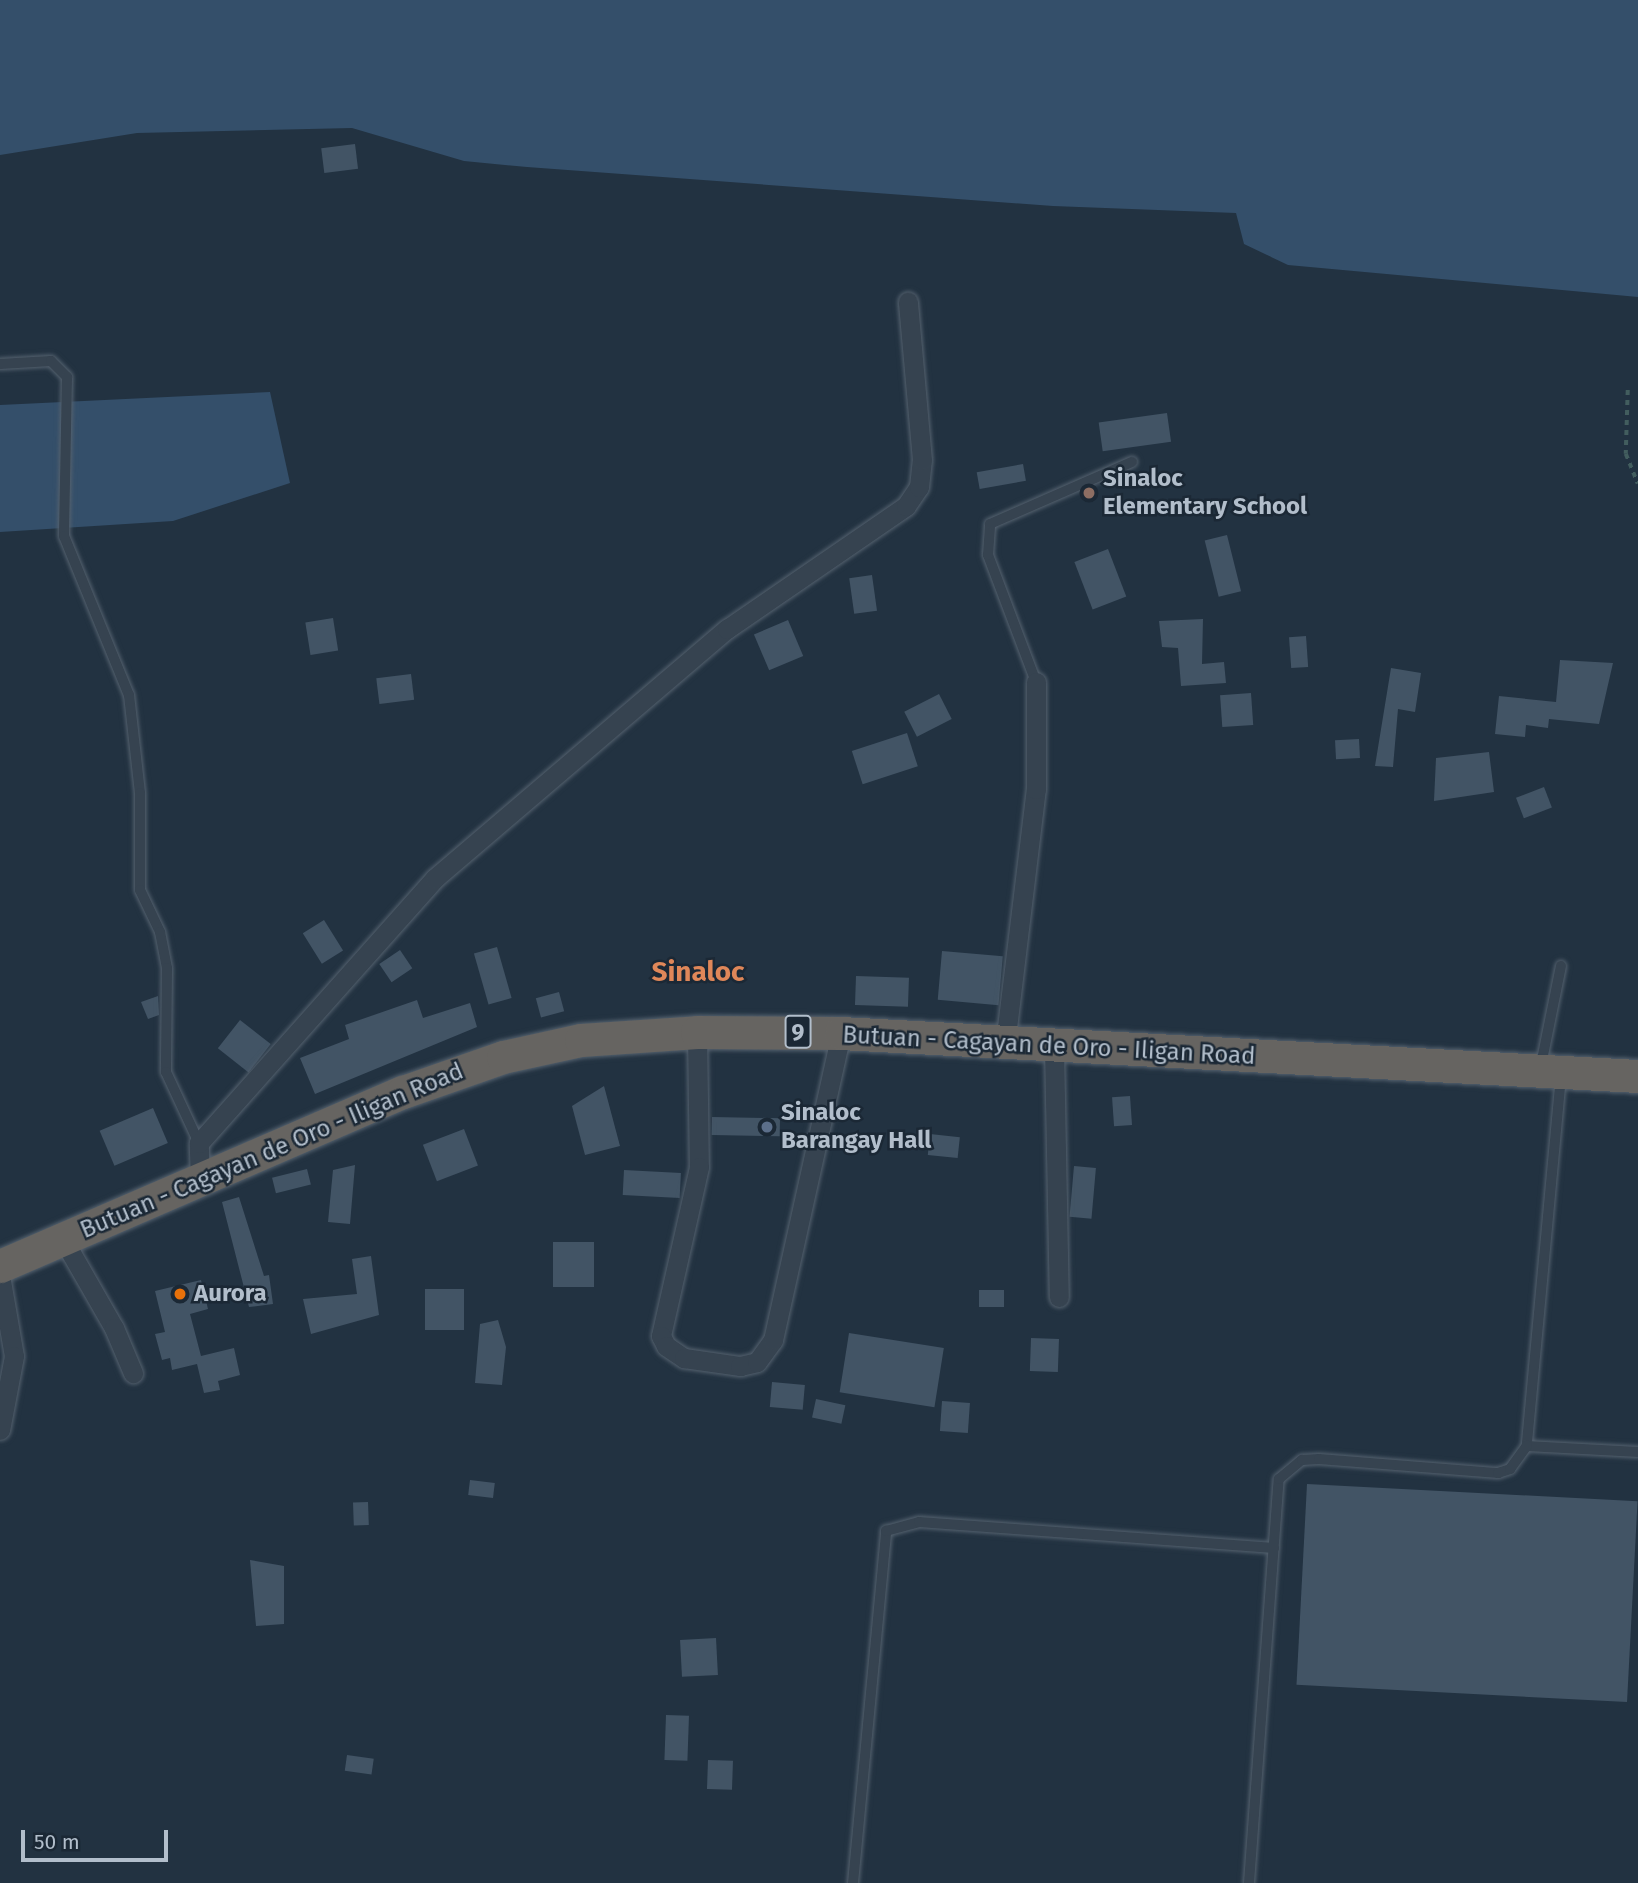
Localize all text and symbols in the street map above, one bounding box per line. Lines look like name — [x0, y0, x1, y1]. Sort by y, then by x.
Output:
place label: Sinaloc Elementary School — [1103, 465, 1307, 521]
marker: Sinaloc Elementary School — [1081, 485, 1097, 501]
district label: Sinaloc — [651, 955, 745, 989]
road number: 9 — [784, 1012, 812, 1051]
street label: Butuan - Cagayan de Oro - Iligan Road — [842, 1021, 1256, 1071]
street label: Butuan - Cagayan de Oro - Iligan Road — [76, 1057, 468, 1245]
place label: Sinaloc Barangay Hall — [781, 1099, 931, 1155]
marker: Sinaloc Barangay Hall — [759, 1119, 775, 1135]
place label: Aurora — [194, 1280, 267, 1308]
marker: Aurora — [172, 1286, 188, 1302]
scale bar — [24, 1816, 172, 1860]
text: 50 m — [34, 1829, 80, 1855]

